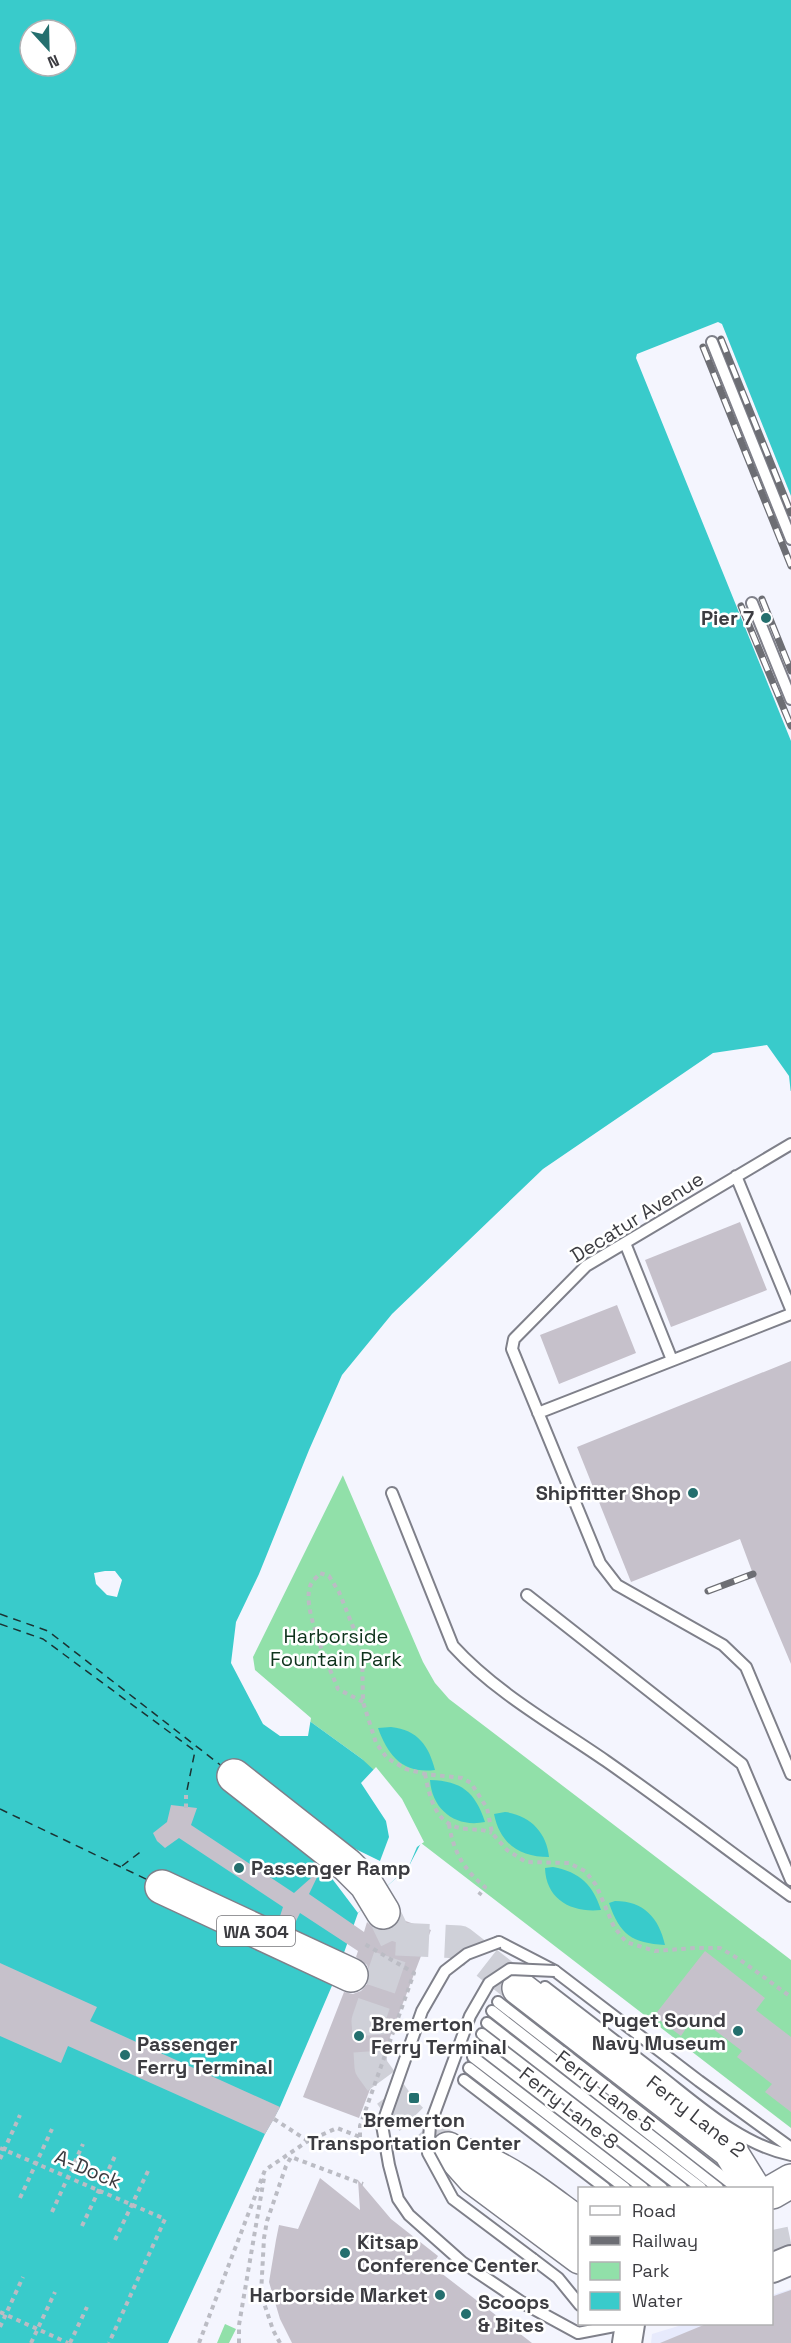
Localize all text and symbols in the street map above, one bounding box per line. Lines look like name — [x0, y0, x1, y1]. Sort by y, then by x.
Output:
north arrow — [18, 18, 78, 78]
text: N — [45, 50, 62, 73]
place label: Pier 7 — [701, 605, 754, 631]
marker: Pier 7 — [759, 611, 773, 625]
street label: Decatur Avenue — [565, 1166, 709, 1268]
place label: Shipfitter Shop — [536, 1480, 681, 1506]
marker: Shipfitter Shop — [686, 1486, 700, 1500]
park label: Harborside Fountain Park — [270, 1623, 402, 1672]
place label: Passenger Ramp — [251, 1855, 411, 1881]
marker: Passenger Ramp — [232, 1861, 246, 1875]
road number: WA 304 — [217, 1916, 295, 1946]
place label: Puget Sound Navy Museum — [592, 2007, 726, 2056]
place label: Bremerton Ferry Terminal — [371, 2011, 507, 2060]
marker: Puget Sound Navy Museum — [731, 2024, 745, 2038]
marker: Bremerton Ferry Terminal — [352, 2029, 366, 2043]
place label: Passenger Ferry Terminal — [137, 2031, 273, 2080]
street label: Ferry Lane 5 — [550, 2044, 660, 2138]
marker: Passenger Ferry Terminal — [118, 2048, 132, 2062]
street label: Ferry Lane 8 — [514, 2061, 624, 2155]
street label: Ferry Lane 2 — [641, 2069, 751, 2163]
marker: Bremerton Transportation Center — [407, 2091, 421, 2105]
place label: Bremerton Transportation Center — [307, 2107, 521, 2156]
street label: A-Dock — [51, 2143, 125, 2195]
legend — [578, 2187, 773, 2325]
text: Road — [632, 2199, 676, 2222]
place label: Kitsap Conference Center — [357, 2229, 539, 2278]
text: Railway — [632, 2229, 698, 2252]
marker: Kitsap Conference Center — [338, 2246, 352, 2260]
text: Park — [632, 2259, 670, 2282]
place label: Harborside Market — [249, 2282, 428, 2308]
marker: Harborside Market — [433, 2288, 447, 2302]
place label: Scoops & Bites — [478, 2289, 550, 2338]
text: Water — [632, 2289, 683, 2312]
marker: Scoops & Bites — [459, 2307, 473, 2321]

